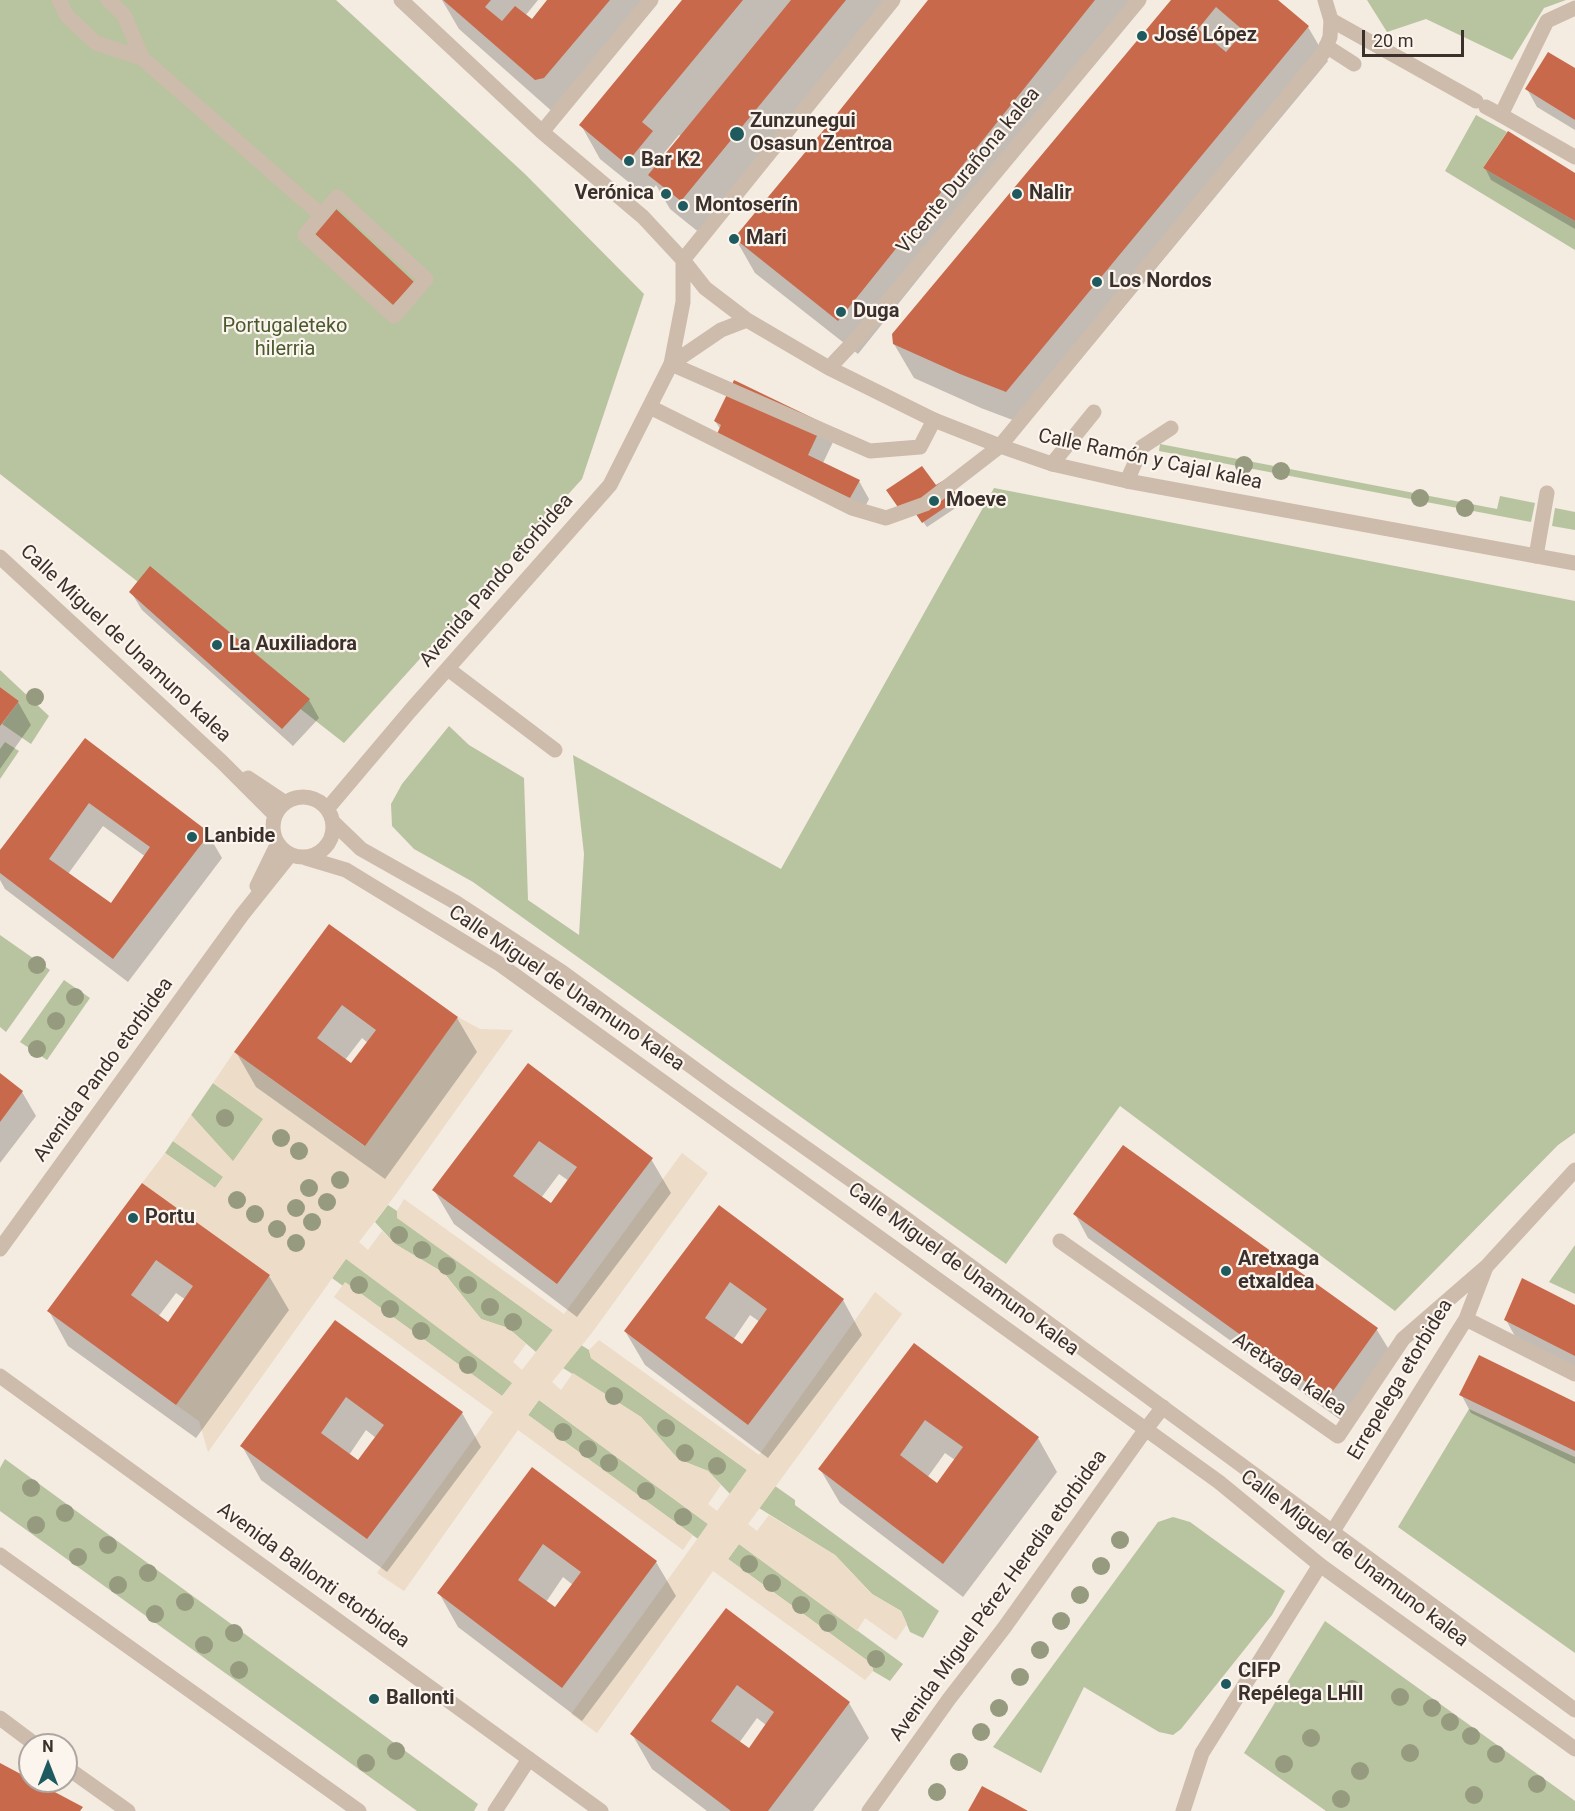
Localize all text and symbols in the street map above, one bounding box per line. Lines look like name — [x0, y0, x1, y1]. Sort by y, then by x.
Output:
scale bar — [1365, 18, 1467, 56]
place label: José López — [1154, 24, 1257, 48]
marker: José López — [1135, 29, 1149, 43]
text: 20 m — [1373, 30, 1413, 51]
street label: Vicente Durañona kalea — [892, 83, 1046, 259]
place label: Zunzunegui Osasun Zentroa — [750, 110, 892, 157]
marker: Zunzunegui Osasun Zentroa — [728, 125, 746, 143]
place label: Bar K2 — [641, 149, 701, 173]
marker: Bar K2 — [622, 154, 636, 168]
place label: Verónica — [575, 182, 654, 206]
place label: Nalir — [1029, 182, 1072, 206]
marker: Verónica — [659, 187, 673, 201]
marker: Nalir — [1010, 187, 1024, 201]
place label: Montoserín — [695, 194, 798, 218]
marker: Montoserín — [676, 199, 690, 213]
place label: Mari — [746, 227, 787, 251]
marker: Mari — [727, 232, 741, 246]
place label: Los Nordos — [1109, 270, 1212, 294]
marker: Los Nordos — [1090, 275, 1104, 289]
place label: Duga — [853, 300, 899, 324]
marker: Duga — [834, 305, 848, 319]
park label: Portugaleteko hilerria — [222, 315, 348, 362]
street label: Calle Ramón y Cajal kalea — [1036, 425, 1264, 495]
street label: Avenida Pando etorbidea — [415, 489, 579, 673]
place label: Moeve — [946, 489, 1006, 513]
marker: Moeve — [927, 494, 941, 508]
street label: Calle Miguel de Unamuno kalea — [15, 540, 235, 748]
place label: La Auxiliadora — [229, 633, 357, 657]
marker: La Auxiliadora — [210, 638, 224, 652]
place label: Lanbide — [204, 825, 275, 849]
marker: Lanbide — [185, 830, 199, 844]
street label: Calle Miguel de Unamuno kalea — [444, 901, 688, 1077]
street label: Avenida Pando etorbidea — [29, 973, 179, 1167]
street label: Calle Miguel de Unamuno kalea — [843, 1178, 1083, 1362]
place label: Portu — [145, 1206, 195, 1230]
marker: Portu — [126, 1211, 140, 1225]
place label: Aretxaga etxaldea — [1238, 1248, 1319, 1295]
marker: Aretxaga etxaldea — [1219, 1264, 1233, 1278]
street label: Errepelega etorbidea — [1343, 1295, 1459, 1465]
street label: Aretxaga kalea — [1228, 1328, 1350, 1422]
street label: Avenida Miguel Pérez Heredia etorbidea — [885, 1446, 1113, 1746]
street label: Calle Miguel de Unamuno kalea — [1235, 1465, 1473, 1653]
street label: Avenida Ballonti etorbidea — [212, 1498, 414, 1654]
place label: CIFP Repélega LHII — [1238, 1660, 1363, 1707]
marker: CIFP Repélega LHII — [1219, 1677, 1233, 1691]
place label: Ballonti — [386, 1687, 455, 1711]
marker: Ballonti — [367, 1692, 381, 1706]
north arrow — [18, 1733, 78, 1793]
text: N — [42, 1737, 54, 1756]

